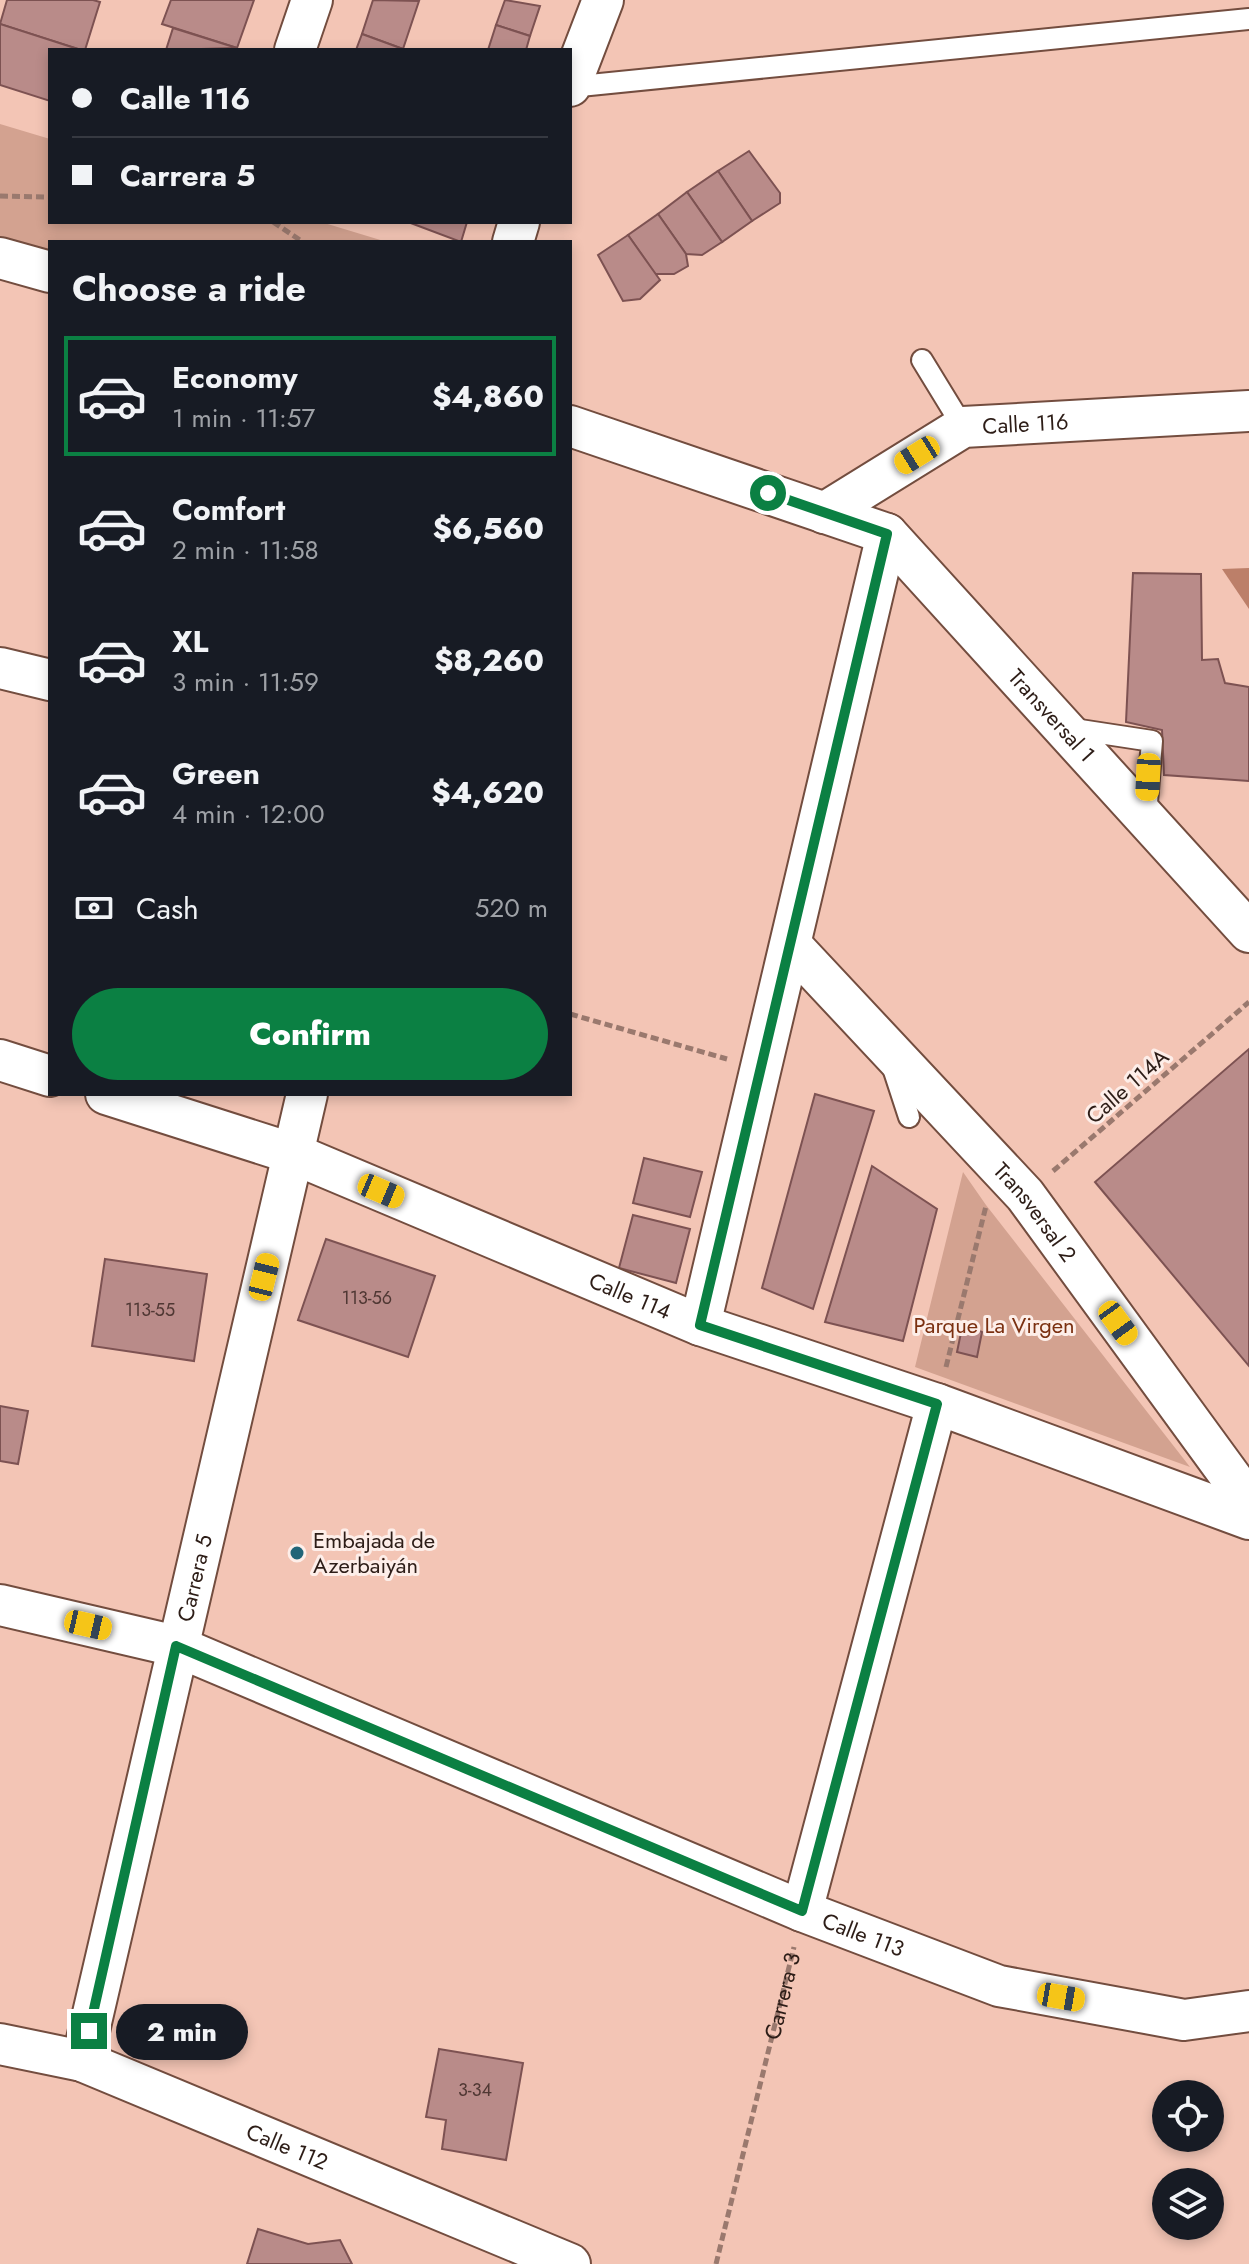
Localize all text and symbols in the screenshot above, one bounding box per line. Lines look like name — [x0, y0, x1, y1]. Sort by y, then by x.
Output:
text: Calle 116 — [120, 77, 250, 120]
text: Carrera 5 — [120, 154, 255, 197]
text: Choose a ride — [72, 262, 306, 314]
text: Economy — [172, 356, 298, 399]
icon: car — [76, 360, 148, 432]
text: $4,860 — [432, 375, 544, 418]
text: 1 min · 11:57 — [172, 399, 315, 437]
street label: Calle 116 — [981, 405, 1069, 442]
car — [890, 432, 944, 478]
route start — [750, 475, 786, 511]
text: Comfort — [172, 488, 285, 531]
icon: car — [76, 492, 148, 564]
text: $6,560 — [433, 507, 544, 550]
text: 2 min · 11:58 — [172, 531, 319, 569]
text: XL — [172, 620, 208, 663]
icon: car — [76, 624, 148, 696]
text: $8,260 — [434, 639, 544, 682]
street label: Transversal 1 — [1001, 662, 1103, 769]
text: 3 min · 11:59 — [172, 663, 319, 701]
text: Green — [172, 752, 260, 795]
car — [1135, 752, 1161, 802]
icon: car — [76, 756, 148, 828]
text: $4,620 — [431, 771, 544, 814]
text: 4 min · 12:00 — [172, 795, 325, 833]
icon: cash — [72, 886, 116, 930]
text: Cash — [136, 887, 199, 930]
text: 520 m — [475, 889, 548, 927]
button: Confirm — [72, 988, 548, 1080]
street label: Calle 114A — [1078, 1041, 1176, 1131]
street label: Transversal 2 — [986, 1155, 1084, 1268]
car — [354, 1171, 408, 1211]
car — [247, 1251, 281, 1303]
street label: Calle 114 — [584, 1264, 676, 1327]
house number: 113-56 — [342, 1285, 392, 1311]
house number: 113-55 — [125, 1297, 175, 1323]
car — [1094, 1297, 1142, 1349]
park label: Parque La Virgen — [913, 1309, 1075, 1341]
place label: Embajada de Azerbaiyán — [313, 1524, 435, 1581]
street label: Carrera 5 — [169, 1531, 220, 1625]
marker: Embajada de Azerbaiyán — [288, 1544, 306, 1562]
car — [62, 1608, 114, 1642]
street label: Calle 113 — [818, 1904, 909, 1964]
street label: Carrera 3 — [756, 1949, 808, 2043]
car — [1035, 1981, 1087, 2013]
callout: 2 min — [117, 2003, 249, 2059]
route end — [71, 2013, 107, 2049]
text: 2 min — [147, 2013, 217, 2051]
house number: 3-34 — [458, 2077, 492, 2103]
map controls — [1152, 2080, 1224, 2240]
button: locate — [1152, 2080, 1224, 2152]
street label: Calle 112 — [241, 2115, 333, 2178]
button: layers — [1152, 2168, 1224, 2240]

